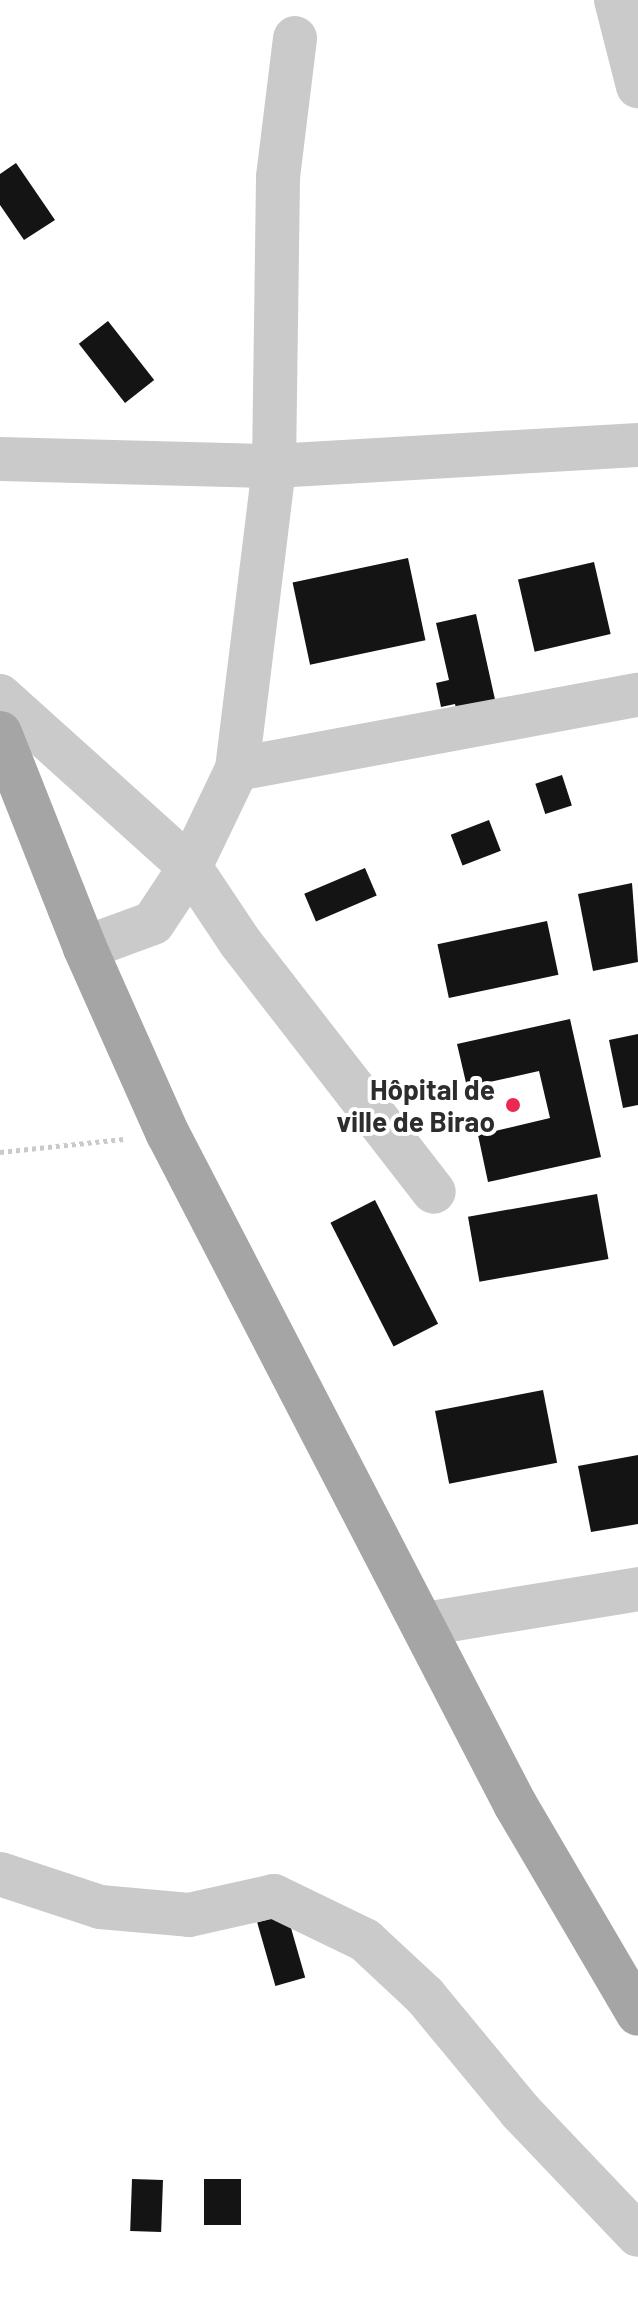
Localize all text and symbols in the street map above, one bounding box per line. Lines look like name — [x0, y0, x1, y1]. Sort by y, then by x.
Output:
place label: Hôpital de ville de Birao — [337, 1072, 495, 1138]
marker: Hôpital de ville de Birao — [502, 1094, 524, 1116]

